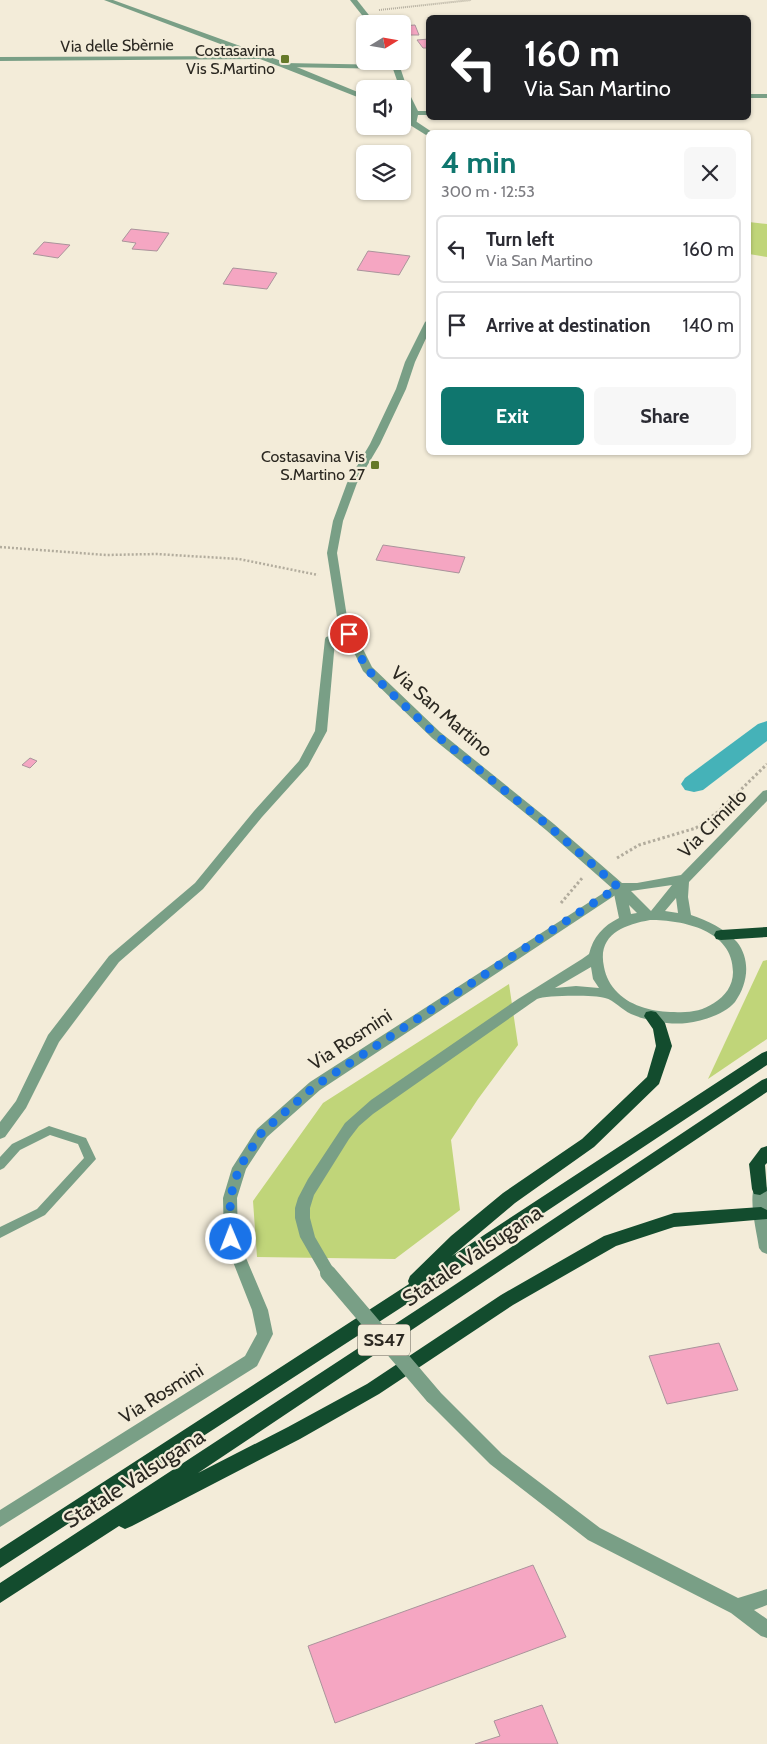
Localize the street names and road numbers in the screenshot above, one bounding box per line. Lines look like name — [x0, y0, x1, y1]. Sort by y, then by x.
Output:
street label: Via delle Sbèrnie — [60, 35, 174, 56]
street label: Via San Martino — [386, 661, 497, 762]
street label: Via Cimirlo — [673, 784, 751, 862]
street label: Via Rosmini — [304, 1004, 396, 1075]
street label: Statale Valsugana — [397, 1198, 548, 1312]
road number: SS47 — [358, 1324, 410, 1356]
street label: Via Rosmini — [115, 1359, 207, 1428]
street label: Statale Valsugana — [59, 1423, 210, 1534]

